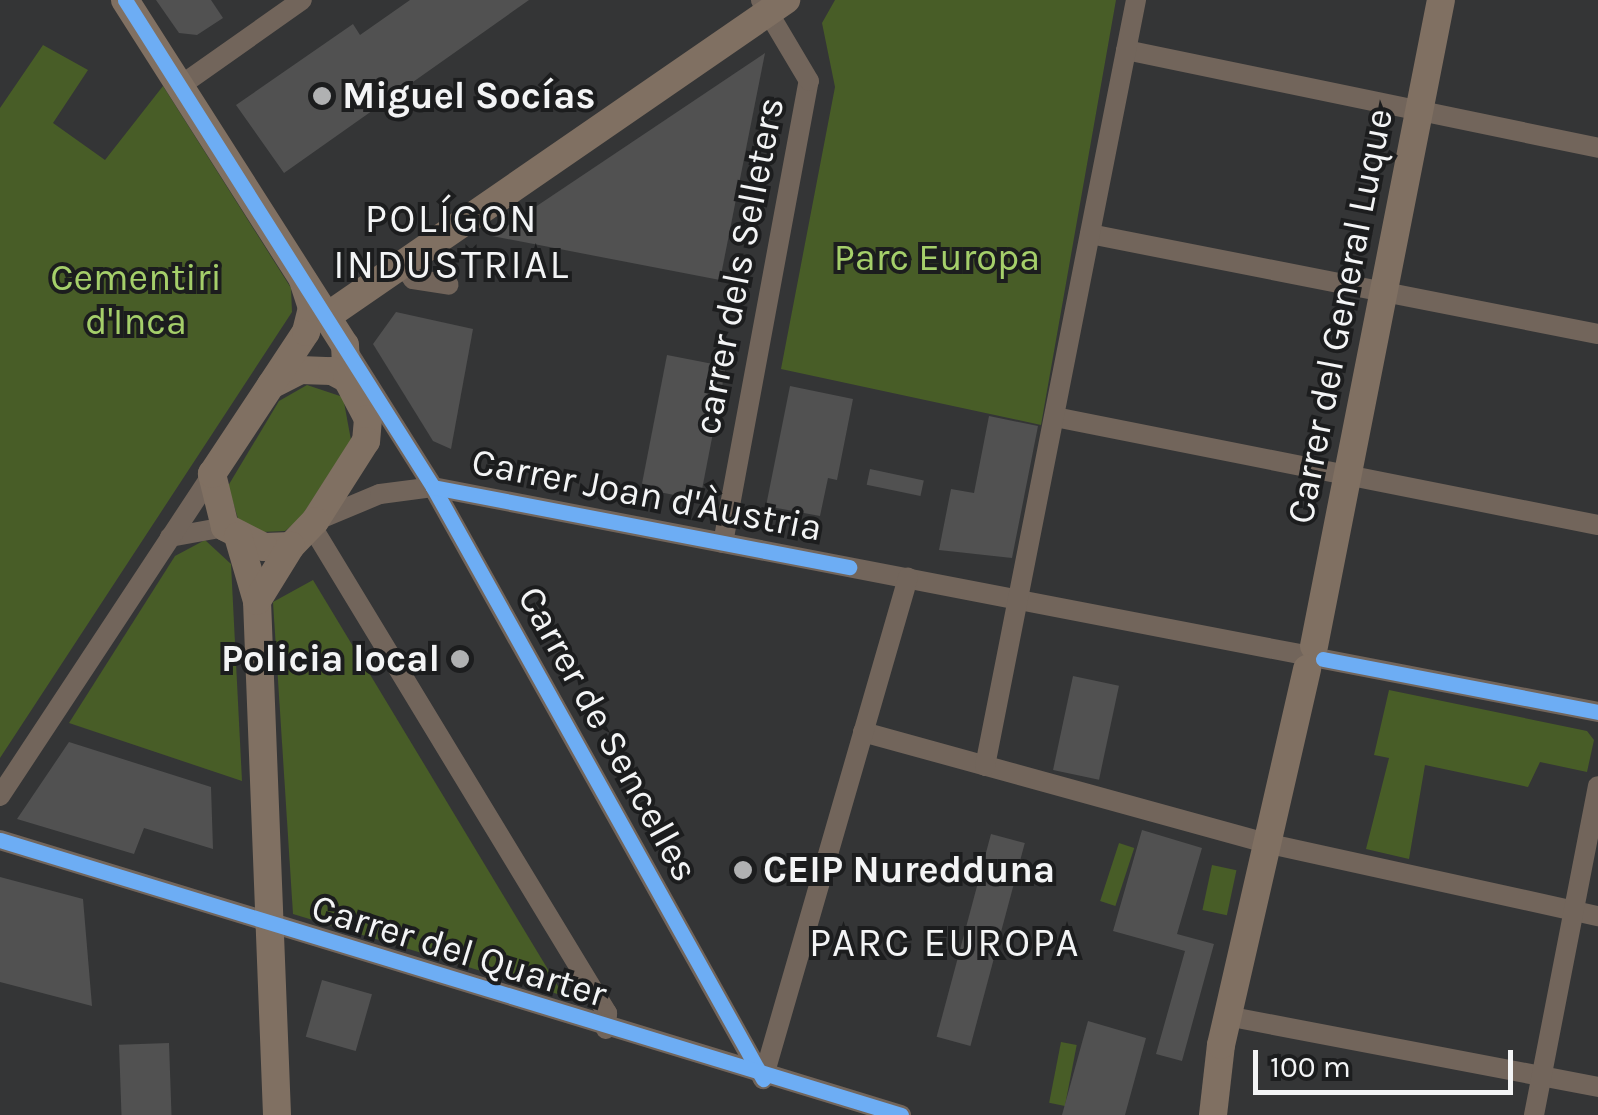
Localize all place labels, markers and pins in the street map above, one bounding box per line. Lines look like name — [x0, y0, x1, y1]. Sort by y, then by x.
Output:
place label: Miguel Socías — [342, 73, 596, 119]
marker: Miguel Socías — [311, 85, 333, 107]
place label: Policia local — [221, 636, 440, 682]
marker: Policia local — [449, 648, 471, 670]
place label: CEIP Nuredduna — [763, 847, 1055, 893]
marker: CEIP Nuredduna — [732, 859, 754, 881]

